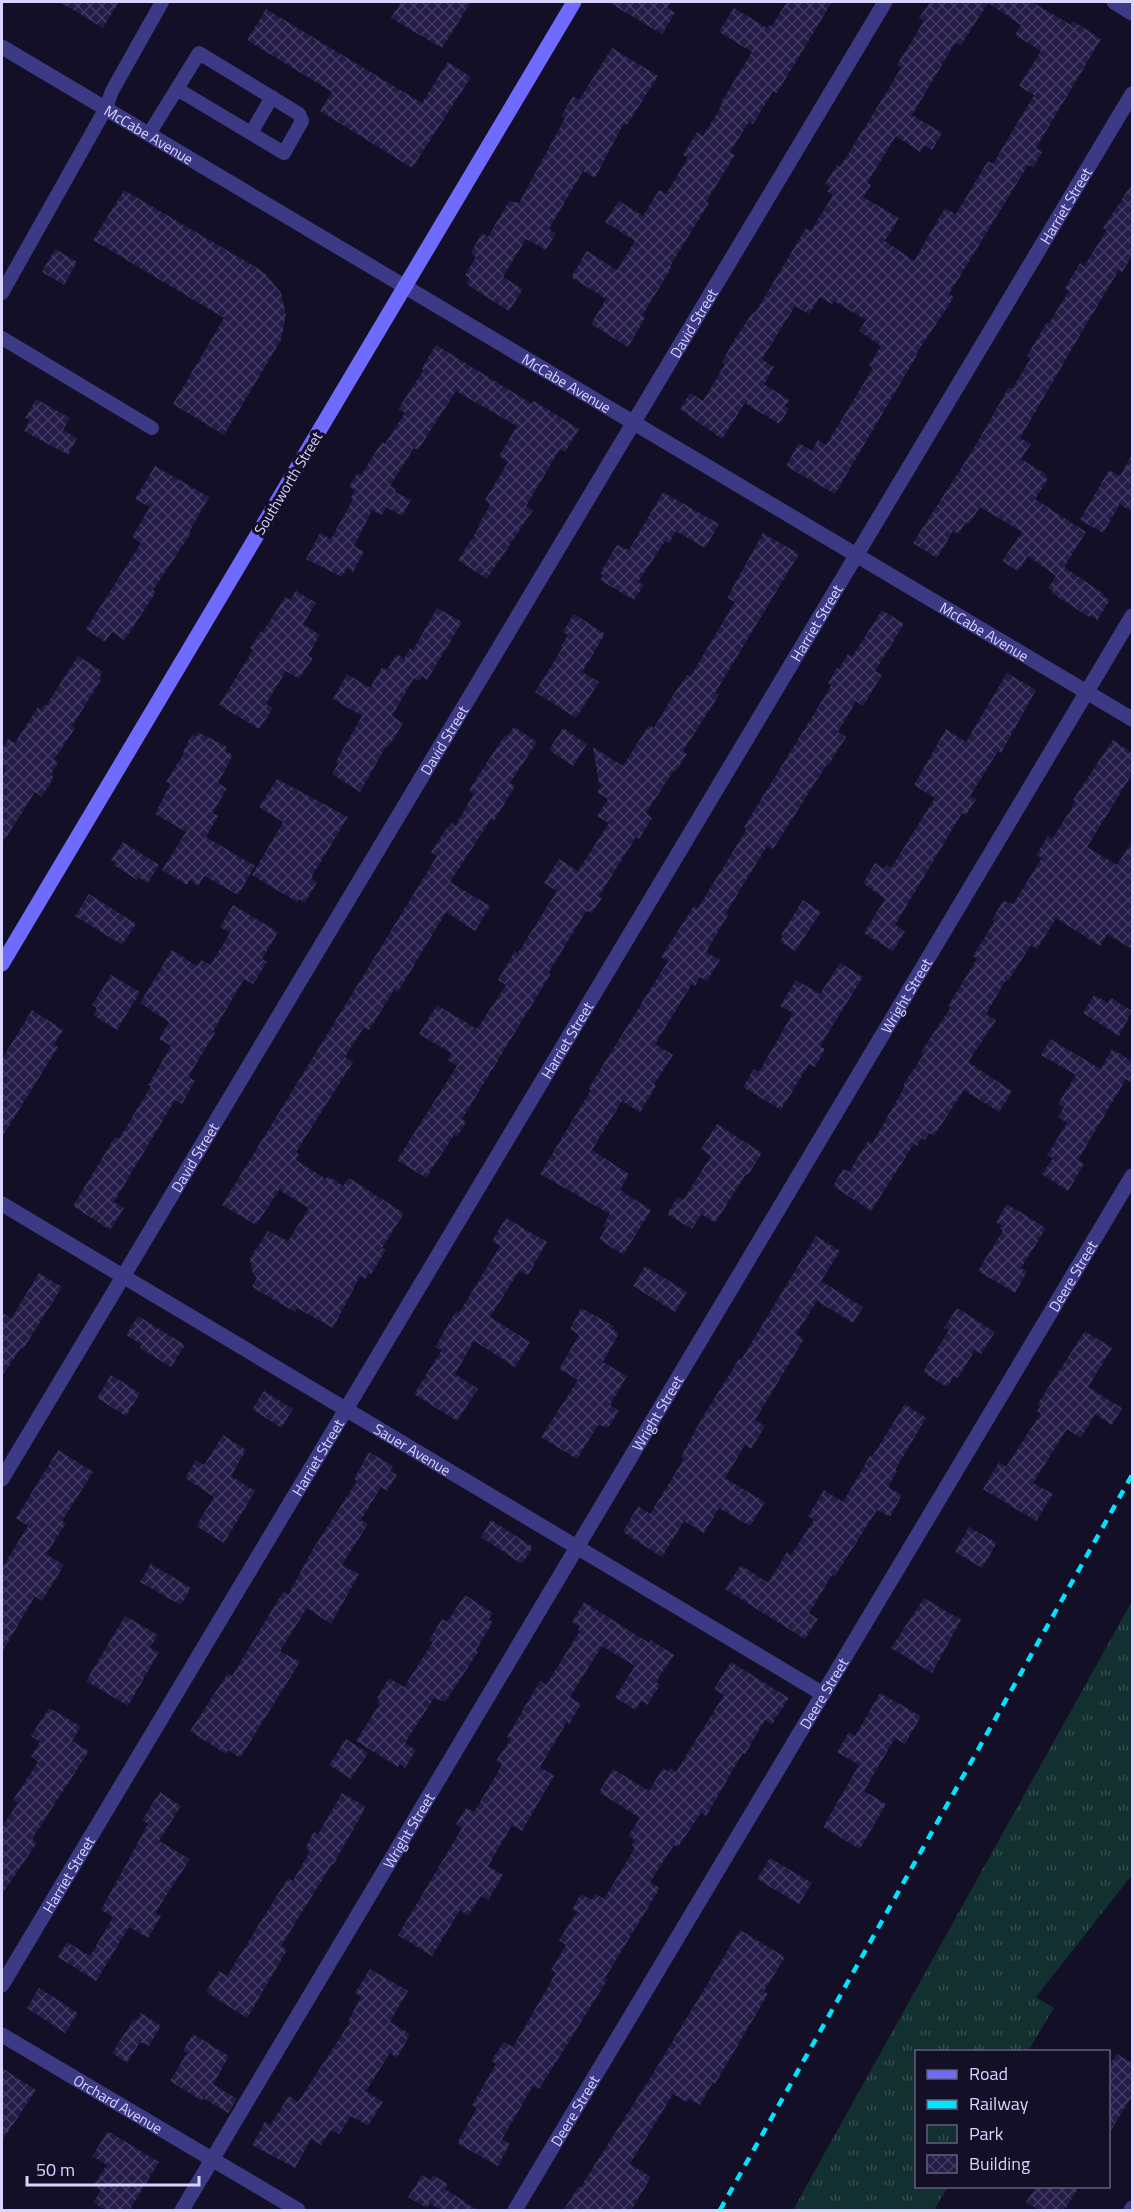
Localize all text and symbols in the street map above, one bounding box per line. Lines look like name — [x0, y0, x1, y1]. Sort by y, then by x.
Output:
street label: McCabe Avenue — [100, 99, 198, 170]
street label: Harriet Street — [1033, 162, 1098, 248]
street label: David Street — [663, 283, 723, 362]
street label: McCabe Avenue — [518, 347, 616, 418]
street label: Southworth Street — [248, 426, 328, 539]
street label: Harriet Street — [784, 579, 848, 666]
street label: McCabe Avenue — [935, 596, 1033, 667]
street label: David Street — [414, 700, 474, 779]
street label: Wright Street — [874, 953, 938, 1038]
street label: Harriet Street — [535, 996, 599, 1083]
street label: David Street — [165, 1117, 225, 1196]
street label: Deere Street — [1042, 1235, 1103, 1316]
street label: Wright Street — [626, 1370, 689, 1455]
street label: Harriet Street — [286, 1414, 350, 1500]
street label: Sauer Avenue — [369, 1417, 456, 1481]
street label: Deere Street — [793, 1652, 854, 1733]
street label: Wright Street — [377, 1787, 440, 1873]
street label: Harriet Street — [36, 1831, 101, 1917]
legend — [915, 2050, 1110, 2188]
text: Road — [969, 2060, 1008, 2087]
street label: Orchard Avenue — [69, 2068, 167, 2139]
street label: Deere Street — [544, 2070, 605, 2150]
text: Railway — [969, 2090, 1029, 2117]
text: Park — [969, 2120, 1004, 2147]
scale bar — [27, 2149, 200, 2187]
text: Building — [969, 2150, 1030, 2177]
text: 50 m — [36, 2156, 75, 2183]

